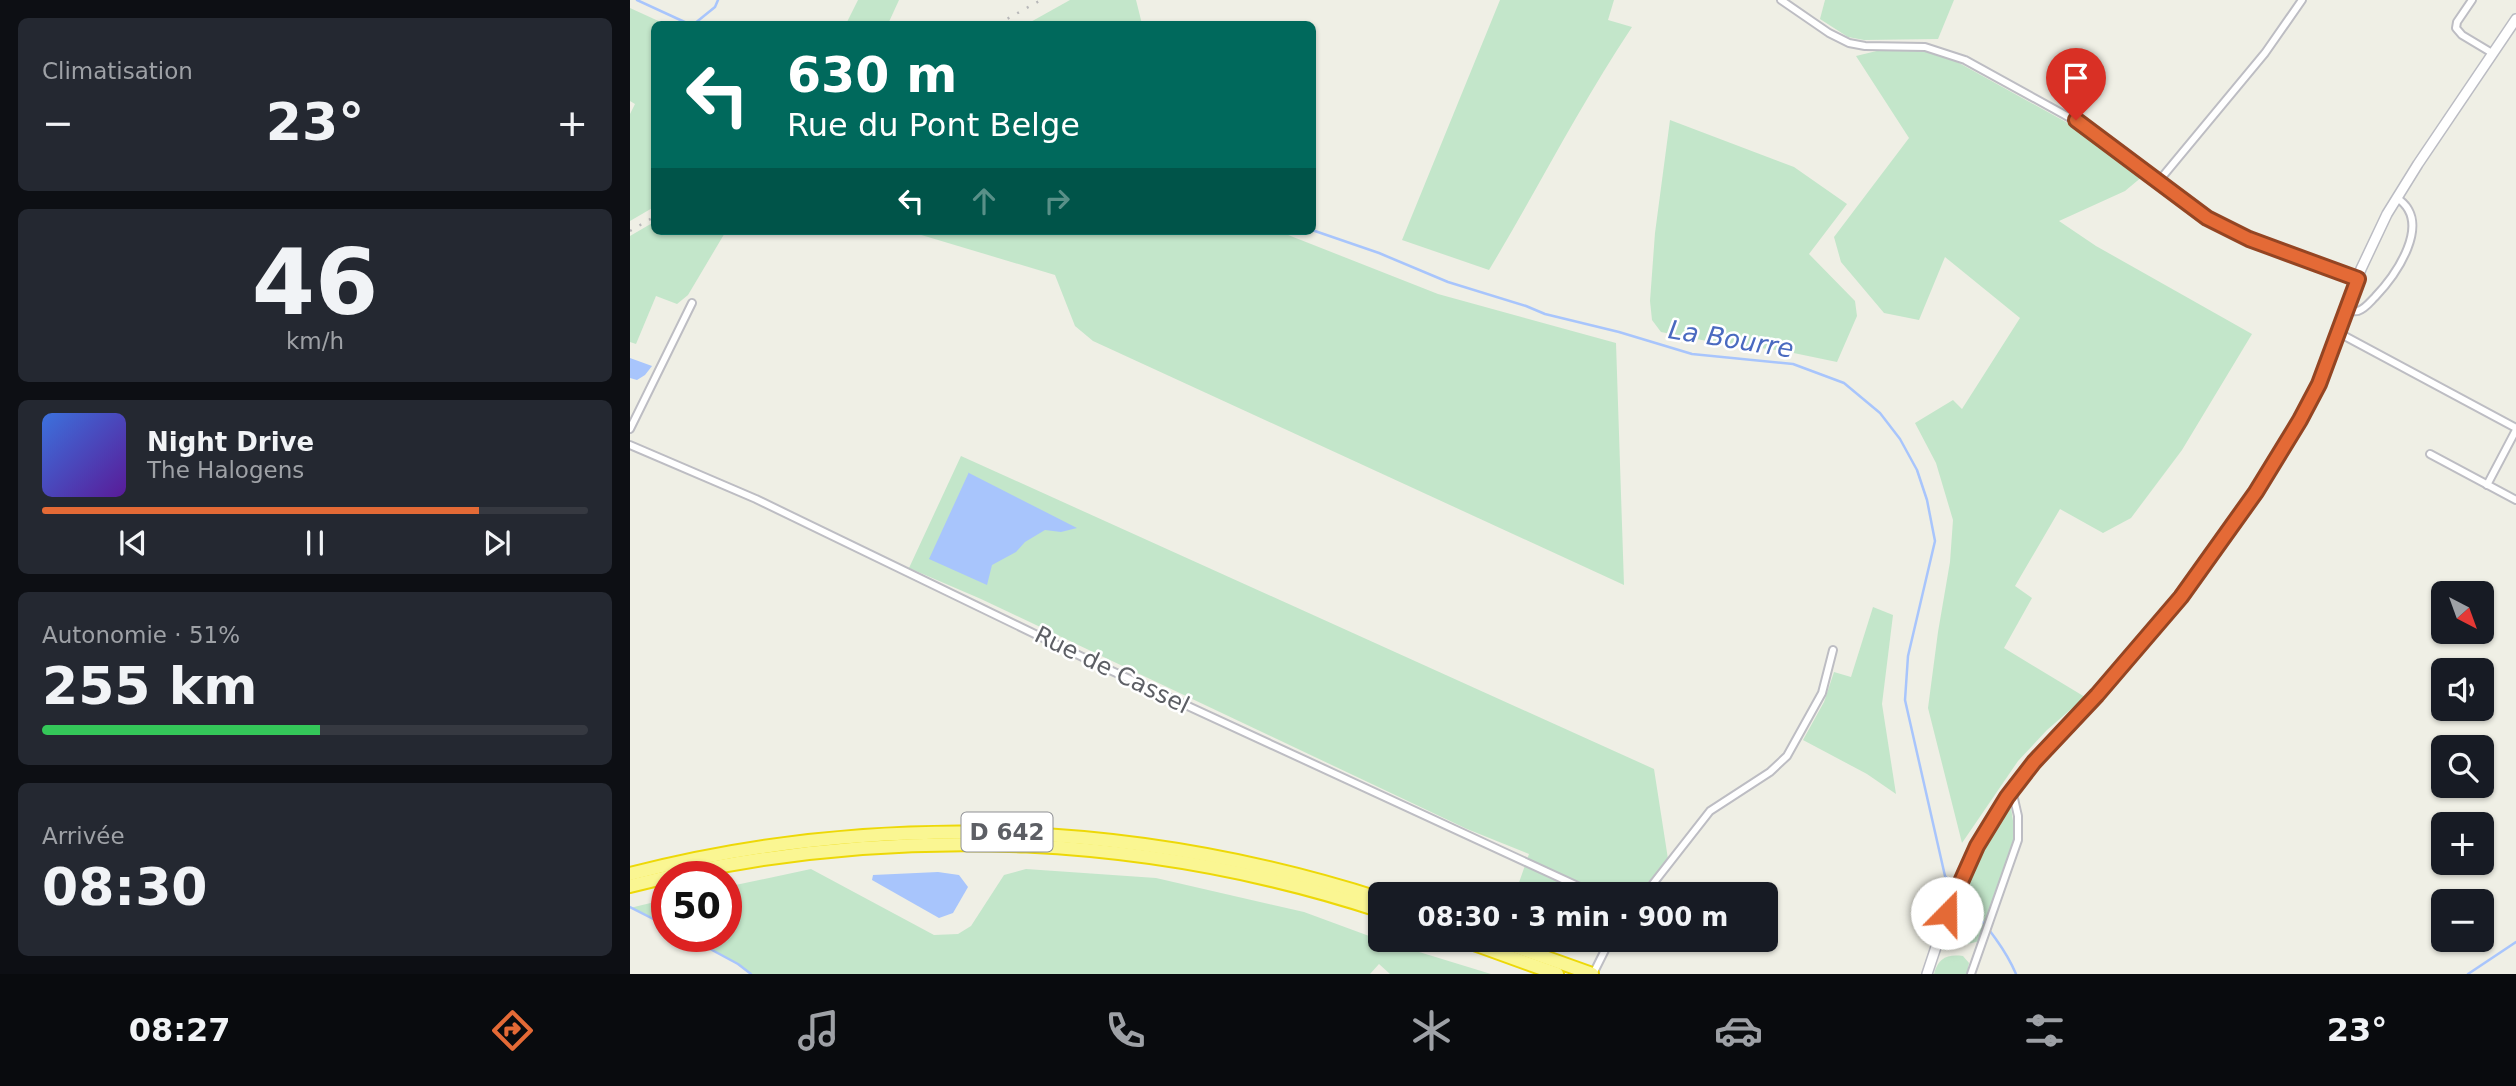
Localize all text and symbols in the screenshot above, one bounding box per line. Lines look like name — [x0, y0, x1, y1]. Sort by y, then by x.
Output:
text: 630 m — [787, 47, 957, 104]
pin — [2046, 48, 2106, 120]
icon: left — [672, 49, 763, 140]
text: Climatisation — [42, 58, 193, 84]
icon: arrive — [2057, 59, 2095, 97]
text: 23° — [266, 92, 364, 152]
text: − — [42, 101, 74, 145]
text: + — [556, 101, 588, 145]
text: Rue du Pont Belge — [787, 106, 1080, 144]
icon: left — [892, 182, 930, 220]
icon: ahead — [965, 182, 1003, 220]
icon: right — [1038, 182, 1076, 220]
text: 46 — [252, 230, 378, 335]
water label: La Bourre — [1666, 314, 1796, 364]
text: km/h — [286, 328, 344, 354]
text: Night Drive — [147, 427, 314, 457]
text: The Halogens — [147, 457, 304, 483]
icon: previous — [114, 524, 152, 562]
icon: pause — [296, 524, 334, 562]
icon: next — [478, 524, 516, 562]
north arrow — [2431, 581, 2494, 644]
map controls — [2431, 581, 2494, 952]
street label: Rue de Cassel — [1030, 620, 1194, 720]
text: Autonomie · 51% — [42, 622, 240, 648]
text: 255 km — [42, 656, 257, 716]
button: sound — [2431, 658, 2494, 721]
button: search — [2431, 735, 2494, 798]
road number: D 642 — [962, 812, 1052, 852]
button: + — [2431, 812, 2494, 875]
text: Arrivée — [42, 823, 125, 849]
text: 08:30 — [42, 857, 208, 917]
speed limit sign: 50 — [651, 861, 742, 952]
position arrow — [1910, 876, 1984, 950]
button: − — [2431, 889, 2494, 952]
text: 08:30 · 3 min · 900 m — [1418, 902, 1728, 932]
icon: directions — [488, 1006, 537, 1055]
icon: music — [794, 1006, 843, 1055]
icon: phone — [1101, 1006, 1150, 1055]
icon: climate — [1407, 1006, 1456, 1055]
icon: car — [1714, 1006, 1763, 1055]
icon: filters — [2020, 1006, 2069, 1055]
text: 08:27 — [129, 1011, 231, 1049]
text: 23° — [2327, 1011, 2387, 1049]

